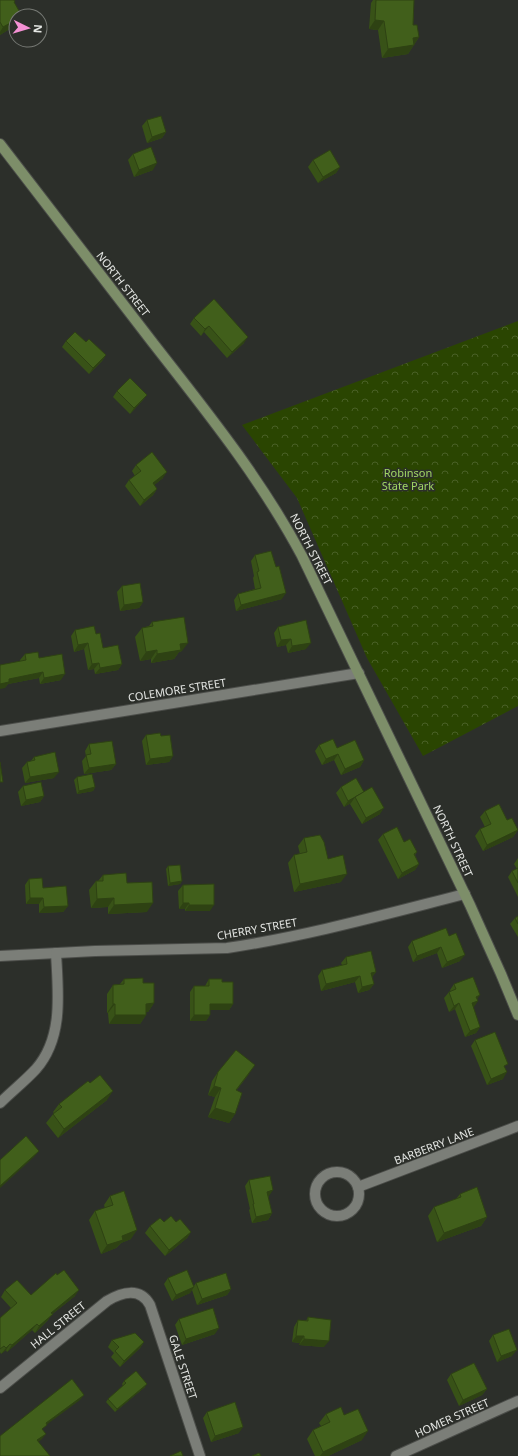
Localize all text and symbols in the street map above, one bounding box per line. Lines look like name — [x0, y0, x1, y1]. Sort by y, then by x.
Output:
north arrow — [8, 8, 48, 48]
text: N — [31, 24, 46, 34]
street label: NORTH STREET — [93, 248, 153, 319]
park label: Robinson State Park — [382, 465, 434, 493]
street label: NORTH STREET — [287, 511, 336, 587]
street label: COLEMORE STREET — [127, 674, 227, 705]
street label: NORTH STREET — [430, 802, 477, 879]
street label: CHERRY STREET — [216, 914, 298, 943]
street label: BARBERRY LANE — [392, 1123, 476, 1168]
street label: HALL STREET — [27, 1298, 88, 1351]
street label: GALE STREET — [166, 1333, 201, 1401]
street label: HOMER STREET — [412, 1394, 491, 1441]

